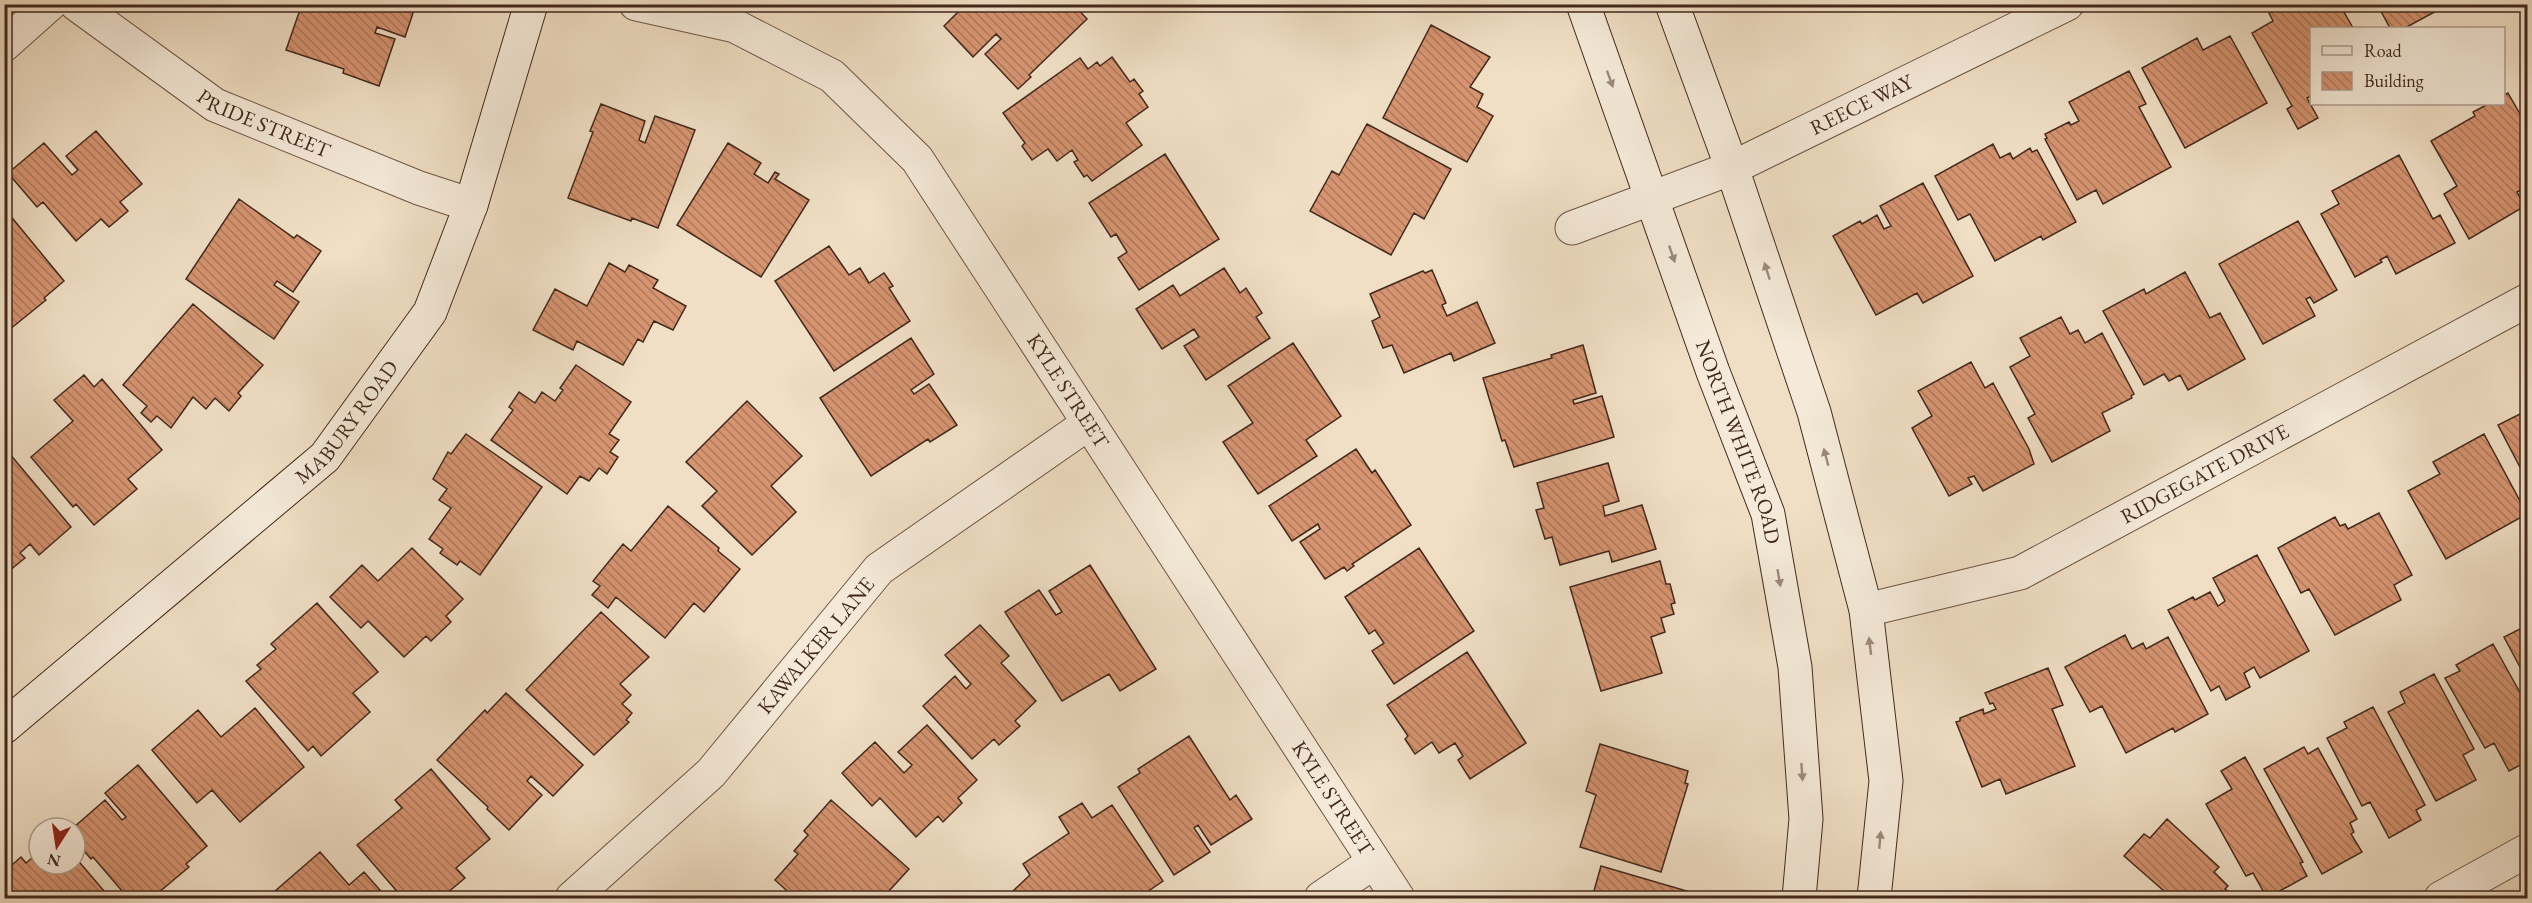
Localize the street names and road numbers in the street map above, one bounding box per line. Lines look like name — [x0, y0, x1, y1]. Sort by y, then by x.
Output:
street label: REECE WAY — [1805, 67, 1919, 141]
street label: PRIDE STREET — [192, 83, 335, 164]
street label: KYLE STREET — [1021, 328, 1116, 454]
street label: NORTH WHITE ROAD — [1690, 336, 1787, 546]
street label: MABURY ROAD — [289, 354, 404, 490]
street label: RIDGEGATE DRIVE — [2116, 417, 2293, 530]
street label: KAWALKER LANE — [751, 571, 880, 719]
street label: KYLE STREET — [1286, 735, 1381, 861]

